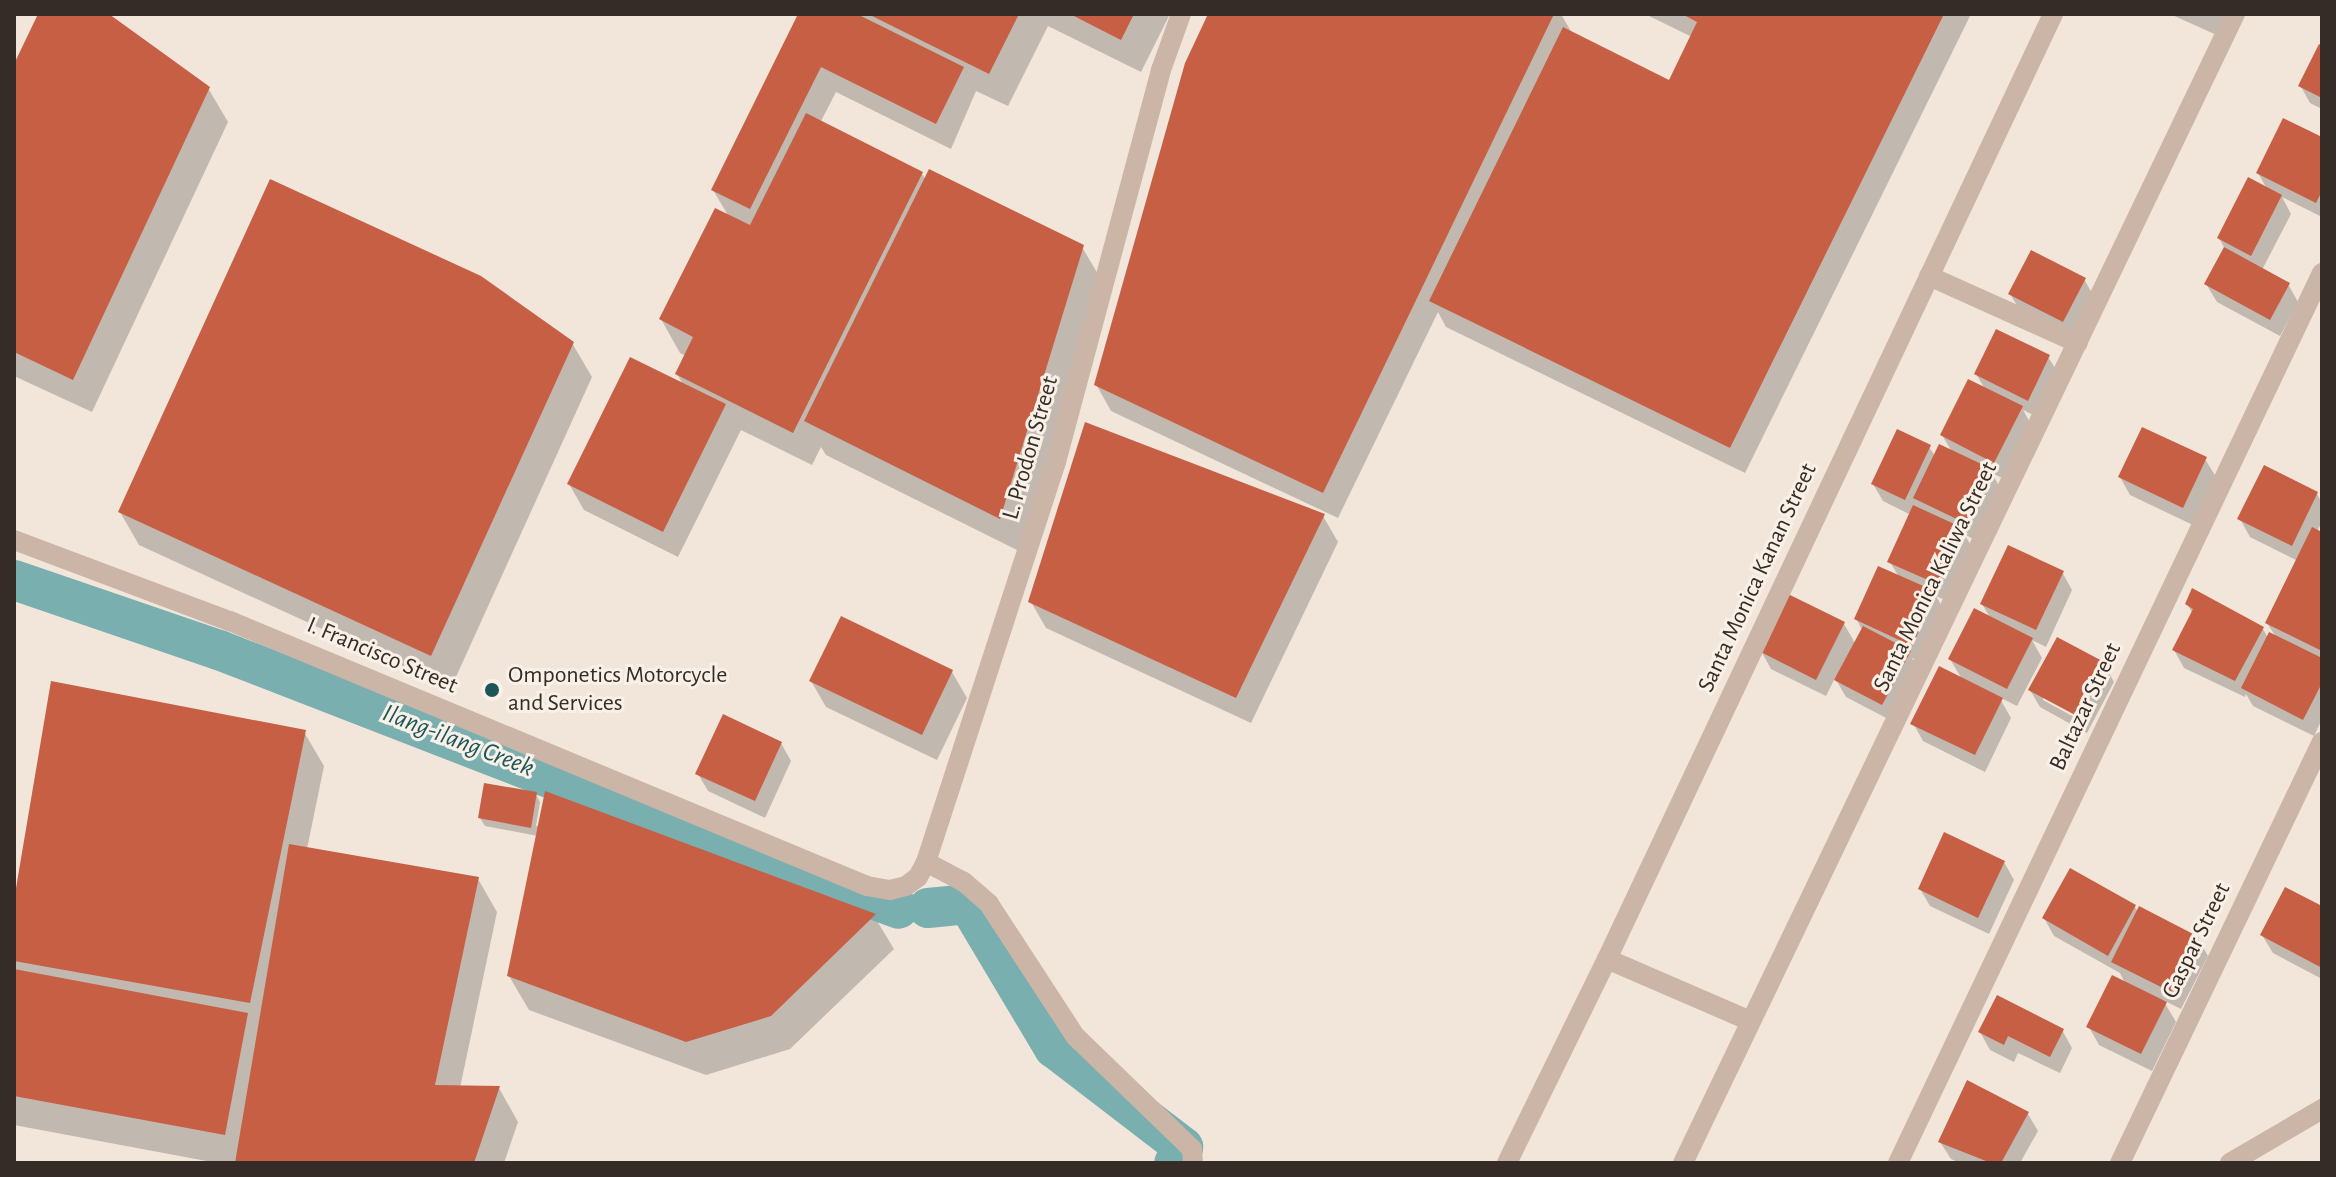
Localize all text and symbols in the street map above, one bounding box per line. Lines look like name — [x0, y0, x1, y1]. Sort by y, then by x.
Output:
street label: L. Prodon Street — [997, 373, 1065, 523]
street label: Santa Monica Kaliwa Street — [1868, 457, 2004, 697]
street label: Santa Monica Kanan Street — [1692, 459, 1824, 697]
street label: I. Francisco Street — [302, 611, 462, 701]
street label: Baltazar Street — [2044, 639, 2128, 775]
place label: Omponetics Motorcycle and Services — [508, 662, 727, 718]
marker: Omponetics Motorcycle and Services — [483, 681, 501, 699]
water label: Ilang-ilang Creek — [378, 698, 538, 784]
street label: Gaspar Street — [2157, 878, 2237, 1004]

